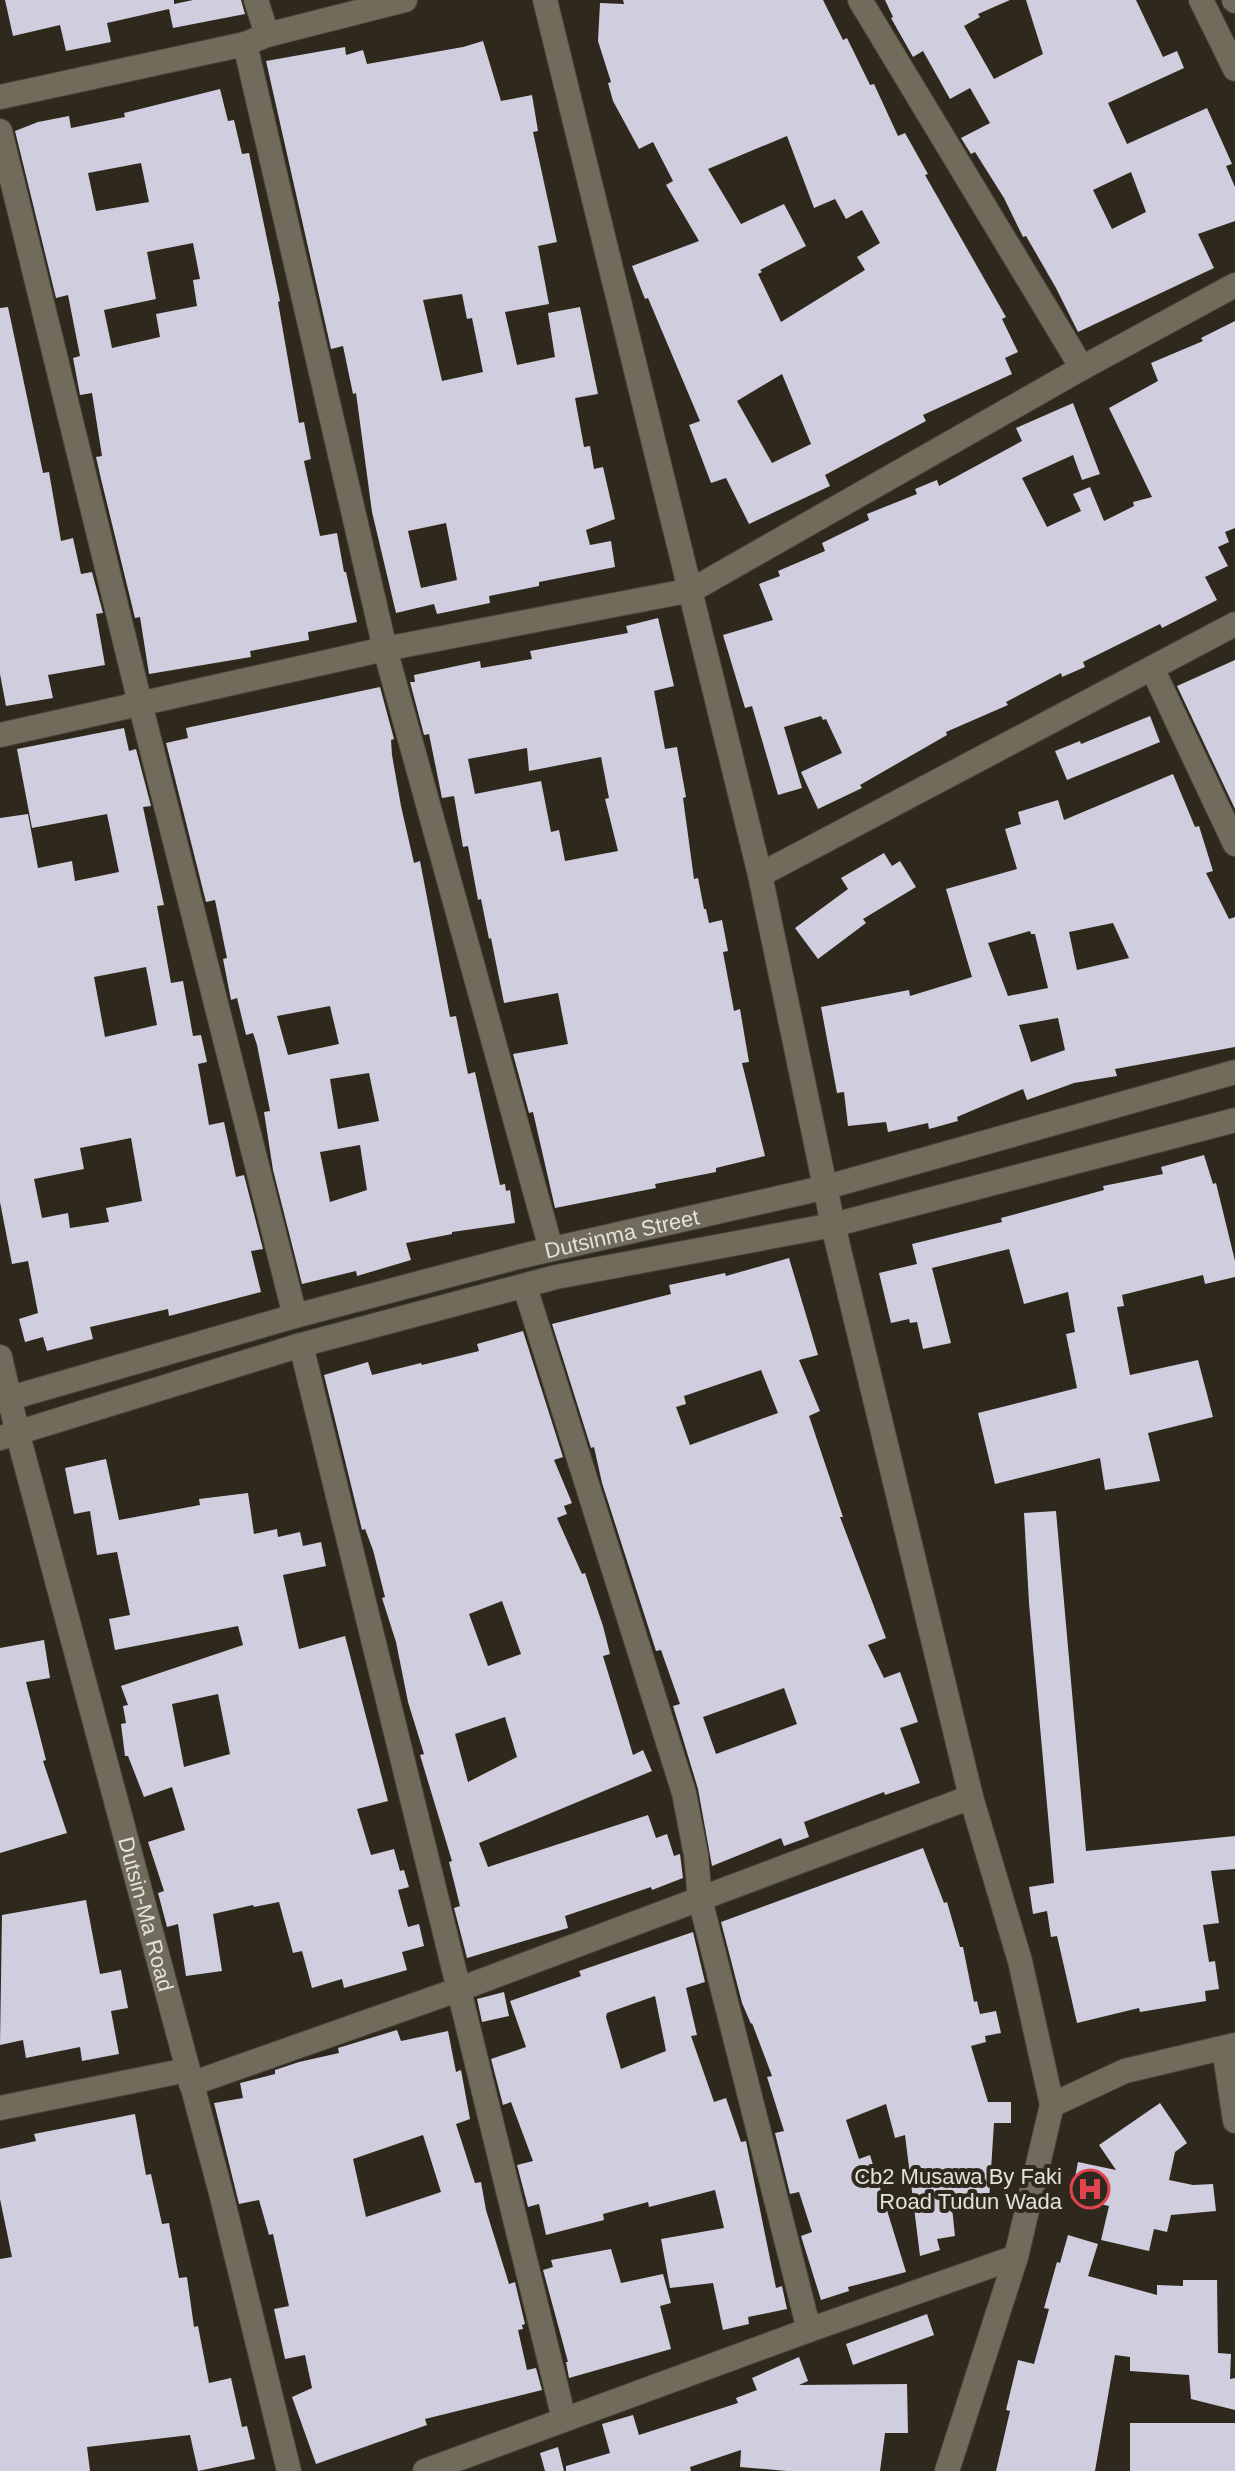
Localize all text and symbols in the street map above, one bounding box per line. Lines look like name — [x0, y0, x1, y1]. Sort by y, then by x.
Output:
street label: Dutsinma Street — [542, 1204, 702, 1264]
street label: Dutsin-Ma Road — [113, 1834, 178, 1994]
place label: Cb2 Musawa By Faki Road Tudun Wada — [854, 2164, 1063, 2214]
hospital icon: Cb2 Musawa By Faki Road Tudun Wada — [1069, 2168, 1111, 2210]

